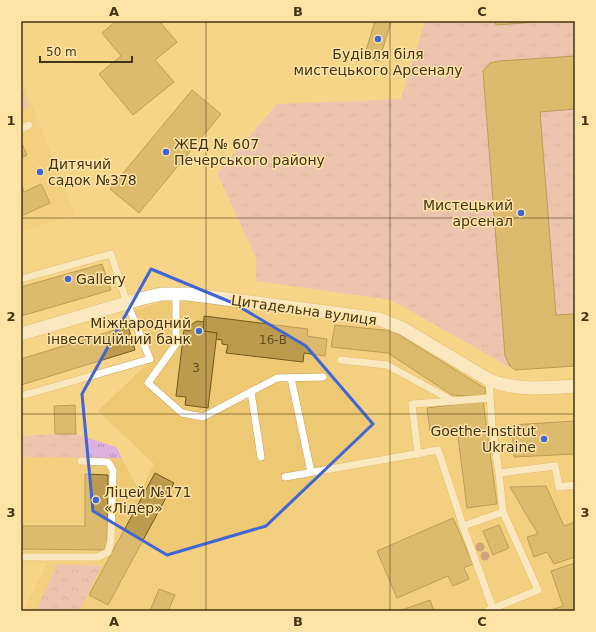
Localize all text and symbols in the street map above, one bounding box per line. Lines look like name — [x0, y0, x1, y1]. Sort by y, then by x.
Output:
text: A — [109, 4, 119, 19]
text: B — [293, 4, 303, 19]
text: C — [477, 4, 487, 19]
marker: Будівля біля мистецького Арсеналу — [373, 34, 383, 44]
scale bar — [40, 38, 132, 64]
text: 50 m — [46, 45, 77, 59]
place label: Будівля біля мистецького Арсеналу — [293, 46, 463, 78]
text: 1 — [6, 113, 16, 128]
text: 1 — [580, 113, 590, 128]
place label: ЖЕД № 607 Печерського району — [174, 136, 325, 168]
marker: ЖЕД № 607 Печерського району — [161, 147, 171, 157]
place label: Дитячий садок №378 — [48, 156, 137, 188]
marker: Дитячий садок №378 — [35, 167, 45, 177]
place label: Мистецький арсенал — [423, 197, 513, 229]
marker: Мистецький арсенал — [516, 208, 526, 218]
place label: Gallery — [76, 271, 126, 287]
marker: Gallery — [63, 274, 73, 284]
street label: Цитадельна вулиця — [230, 292, 378, 328]
text: 2 — [6, 309, 16, 324]
text: 2 — [580, 309, 590, 324]
place label: Міжнародний інвестиційний банк — [47, 315, 191, 347]
marker: Міжнародний інвестиційний банк — [194, 326, 204, 336]
house number: 16-В — [259, 333, 287, 347]
house number: 3 — [192, 361, 200, 375]
place label: Goethe-Institut Ukraine — [430, 423, 536, 455]
marker: Goethe-Institut Ukraine — [539, 434, 549, 444]
place label: Ліцей №171 «Лідер» — [104, 484, 191, 516]
marker: Ліцей №171 «Лідер» — [91, 495, 101, 505]
text: 3 — [6, 505, 16, 520]
text: 3 — [580, 505, 590, 520]
text: A — [109, 614, 119, 629]
text: B — [293, 614, 303, 629]
text: C — [477, 614, 487, 629]

